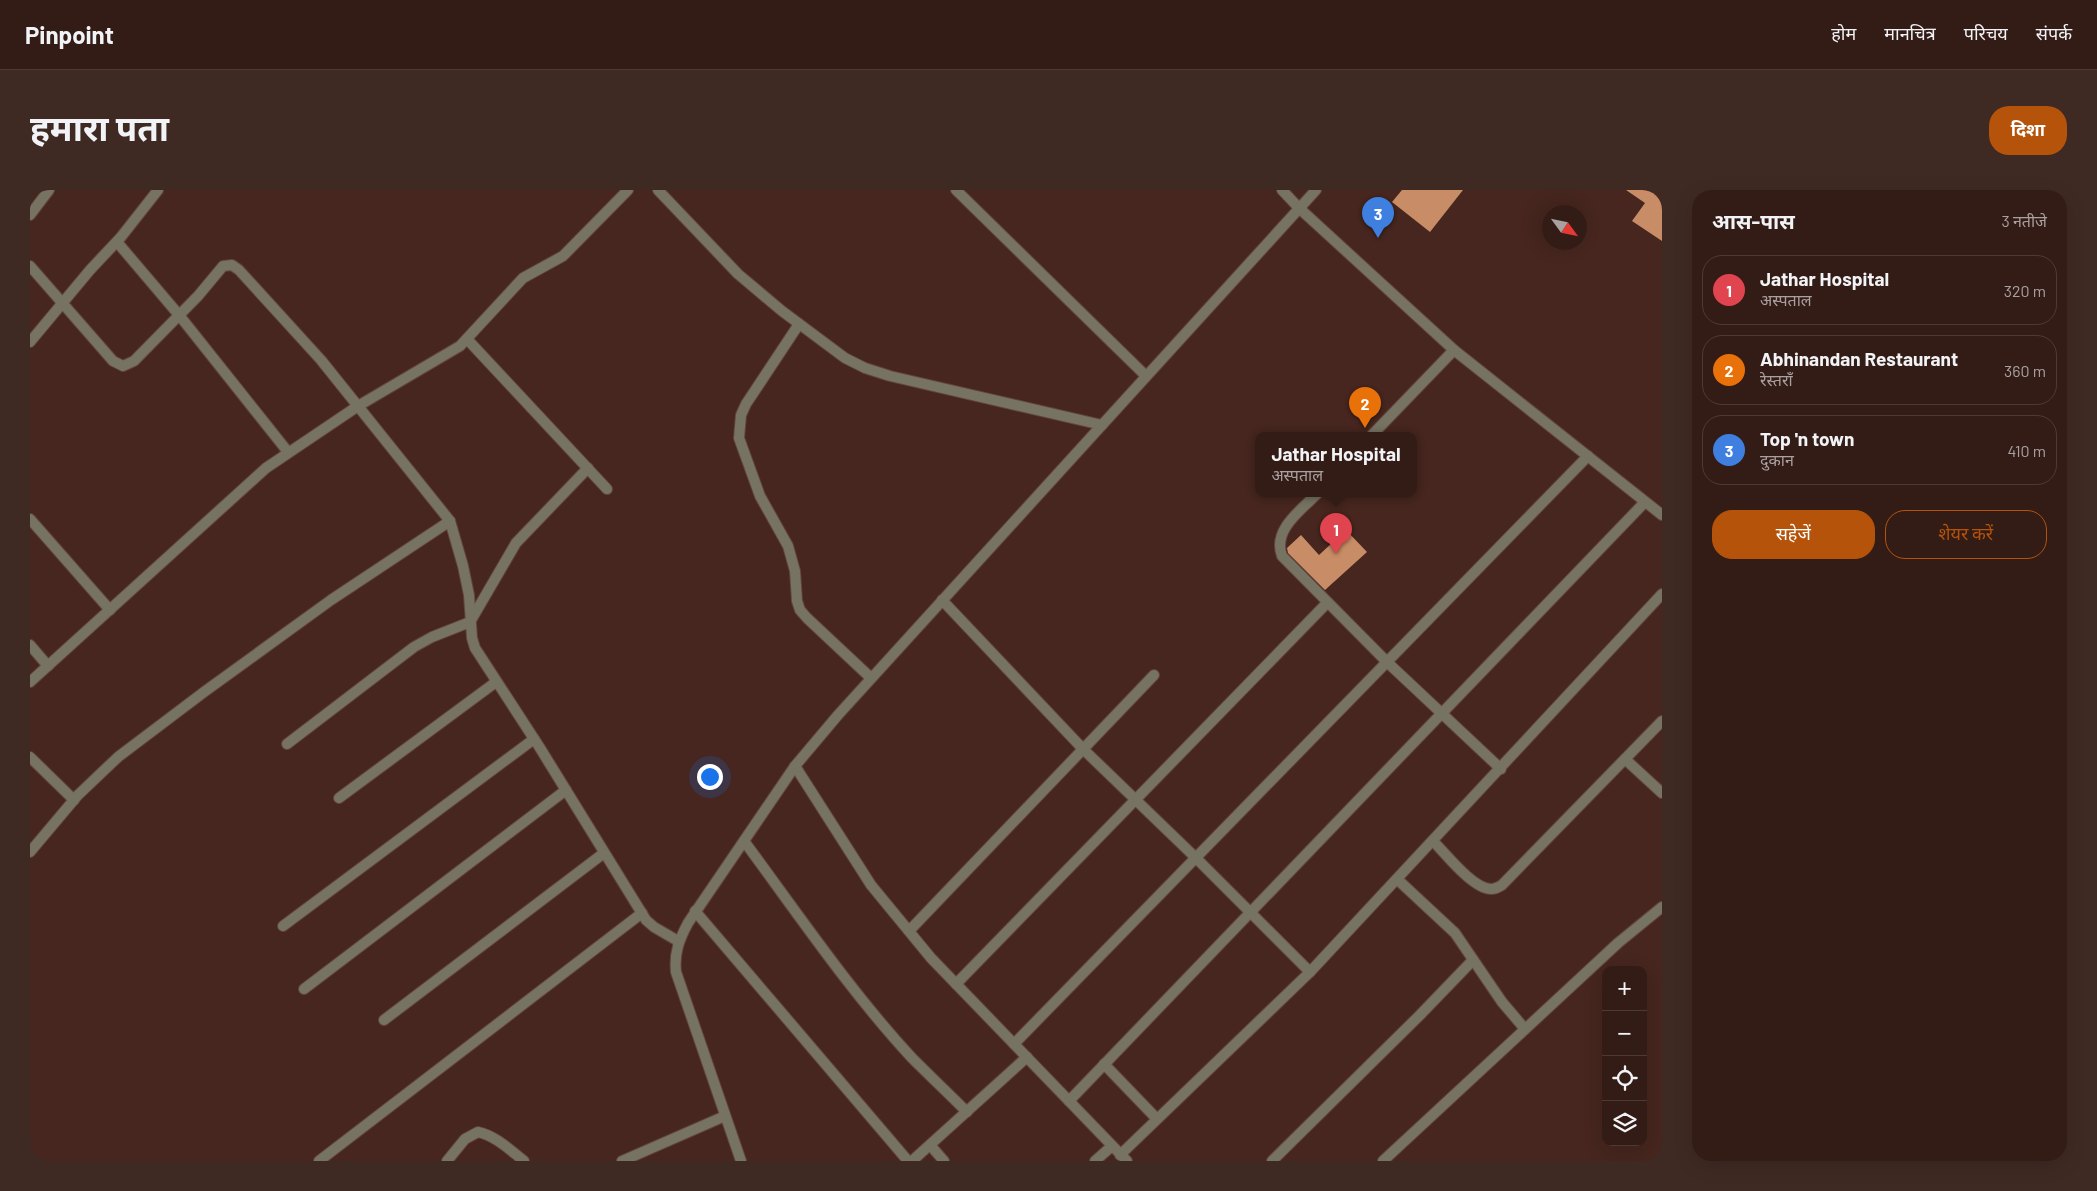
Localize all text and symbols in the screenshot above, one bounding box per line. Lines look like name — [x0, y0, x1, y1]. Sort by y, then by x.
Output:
text: Pinpoint — [25, 20, 114, 49]
text: होम — [1831, 22, 1856, 44]
text: मानचित्र — [1884, 22, 1936, 44]
text: परिचय — [1964, 22, 2008, 44]
text: संपर्क — [2036, 22, 2072, 44]
text: हमारा पता — [30, 106, 169, 148]
button: दिशा — [1989, 106, 2067, 155]
pin: 3 — [1362, 197, 1394, 238]
north arrow — [1542, 205, 1587, 250]
text: आस-पास — [1712, 208, 1795, 233]
text: 3 नतीजे — [2002, 211, 2047, 230]
text: Jathar Hospital — [1760, 267, 1889, 290]
text: 1 — [1726, 281, 1732, 300]
text: 320 m — [2004, 281, 2046, 300]
text: अस्पताल — [1760, 290, 1812, 309]
text: Abhinandan Restaurant — [1760, 347, 1958, 370]
text: 2 — [1725, 361, 1733, 380]
text: 360 m — [2004, 361, 2046, 380]
text: रेस्तराँ — [1760, 370, 1793, 389]
pin: 2 — [1349, 387, 1381, 428]
text: Top 'n town — [1760, 427, 1854, 450]
popup — [1255, 432, 1417, 497]
text: 3 — [1725, 441, 1733, 460]
text: 410 m — [2008, 441, 2046, 460]
text: Jathar Hospital — [1271, 442, 1401, 465]
text: दुकान — [1760, 450, 1794, 469]
text: अस्पताल — [1271, 465, 1323, 484]
button: सहेजें — [1712, 510, 1875, 559]
button: शेयर करें — [1885, 510, 2047, 559]
pin: 1 — [1320, 513, 1352, 554]
your location — [697, 764, 723, 790]
map controls — [1602, 966, 1647, 1146]
button: + — [1602, 966, 1647, 1011]
button: − — [1602, 1011, 1647, 1056]
button: locate — [1602, 1056, 1647, 1101]
button: layers — [1602, 1101, 1647, 1146]

